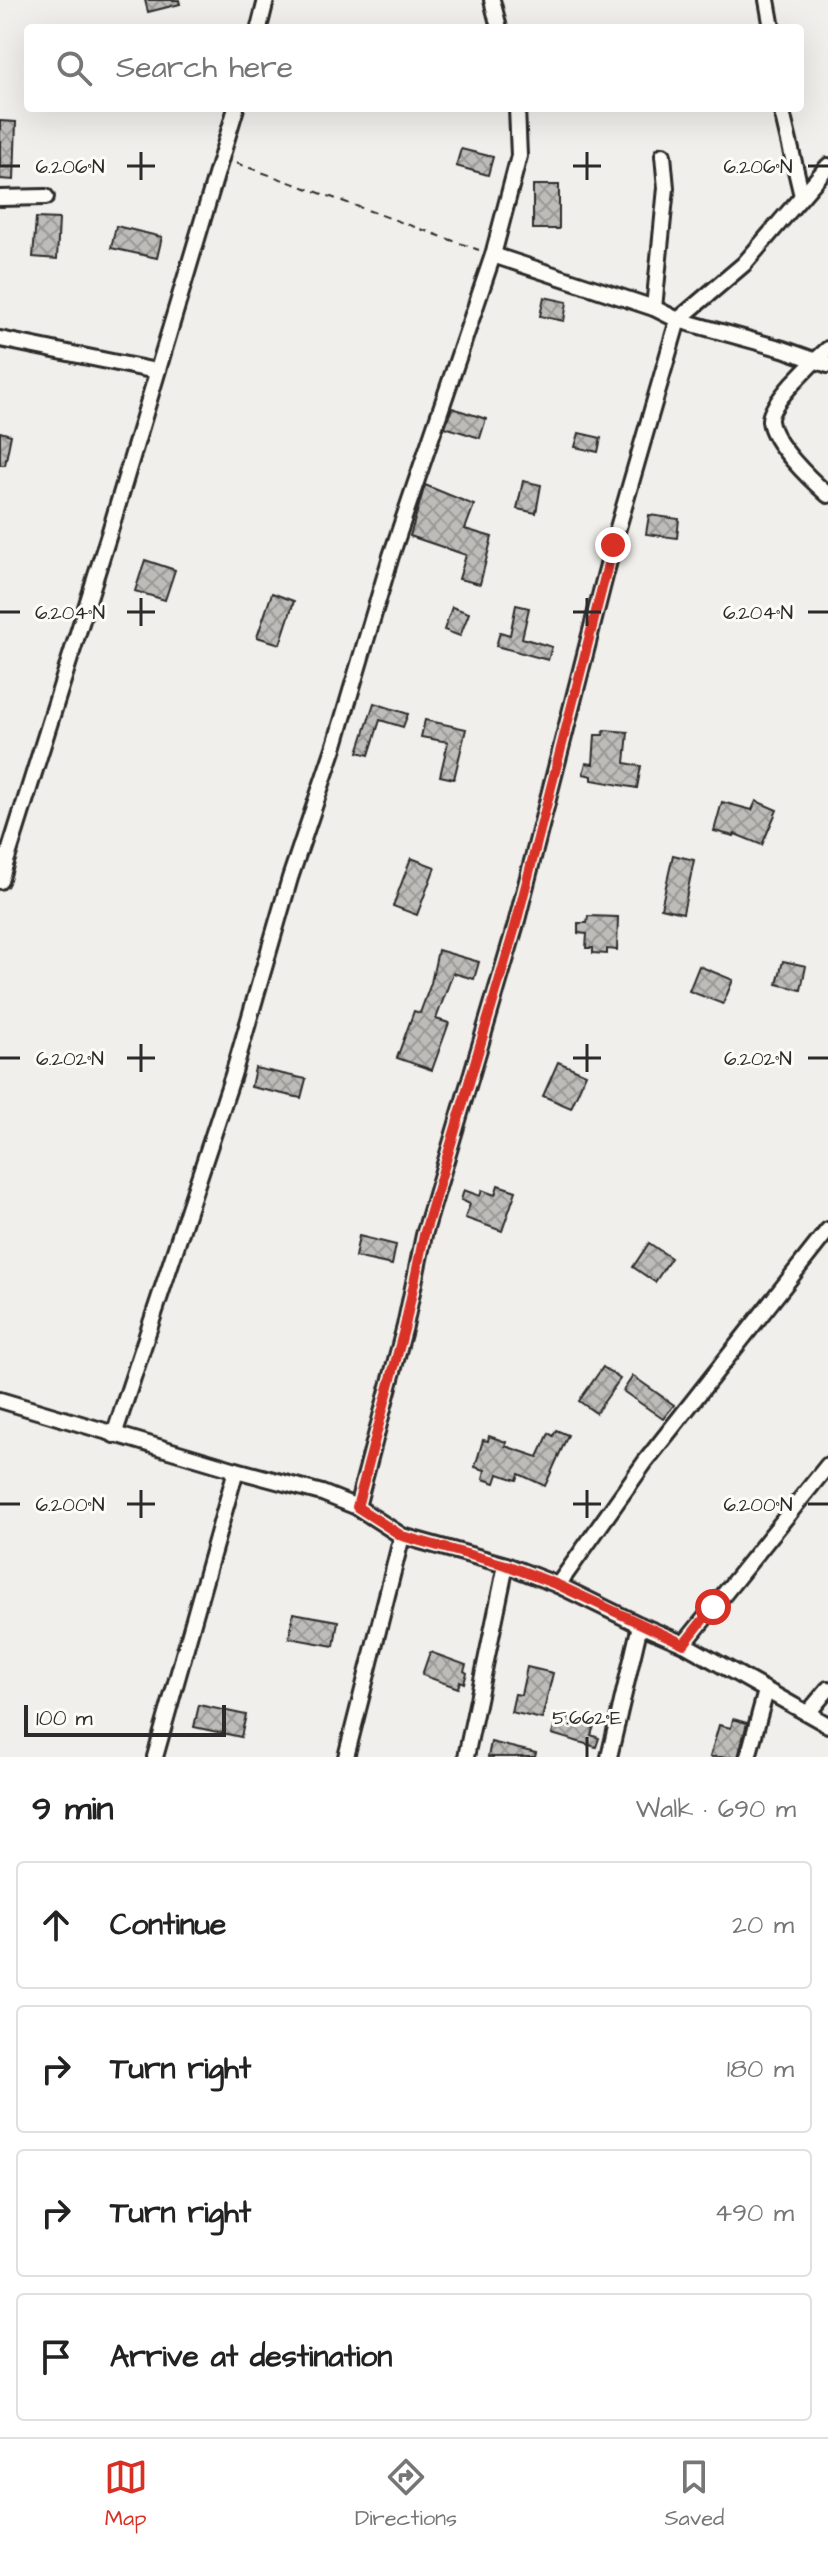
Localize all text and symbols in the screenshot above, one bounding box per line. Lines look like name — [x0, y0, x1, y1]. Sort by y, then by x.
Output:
search box — [24, 24, 804, 112]
icon: search — [52, 46, 96, 90]
text: Search here — [116, 47, 293, 89]
text: 6.206°N — [36, 153, 104, 181]
text: 6.206°N — [724, 153, 792, 181]
route end — [595, 527, 631, 563]
text: 6.204°N — [35, 599, 105, 627]
text: 6.204°N — [723, 599, 793, 627]
text: 6.202°N — [36, 1045, 104, 1073]
text: 6.202°N — [724, 1045, 792, 1073]
text: 6.200°N — [36, 1491, 104, 1519]
text: 6.200°N — [724, 1491, 792, 1519]
route start — [695, 1589, 731, 1625]
scale bar — [24, 1701, 226, 1737]
text: 100 m — [36, 1703, 93, 1734]
text: 5.662°E — [552, 1704, 622, 1732]
text: 9 min — [32, 1785, 114, 1833]
text: Walk · 690 m — [636, 1791, 796, 1827]
icon: ahead — [34, 1903, 78, 1947]
text: Continue — [110, 1904, 226, 1946]
text: 20 m — [732, 1907, 794, 1943]
icon: right — [34, 2047, 78, 2091]
text: Turn right — [110, 2048, 251, 2090]
text: 180 m — [727, 2051, 794, 2087]
icon: right — [34, 2191, 78, 2235]
text: Turn right — [110, 2192, 251, 2234]
text: 490 m — [714, 2195, 794, 2231]
icon: arrive — [34, 2335, 78, 2379]
text: Arrive at destination — [110, 2336, 392, 2378]
tab: Map — [104, 2455, 148, 2534]
tab: Directions — [355, 2455, 457, 2534]
tab: Saved — [664, 2455, 724, 2534]

